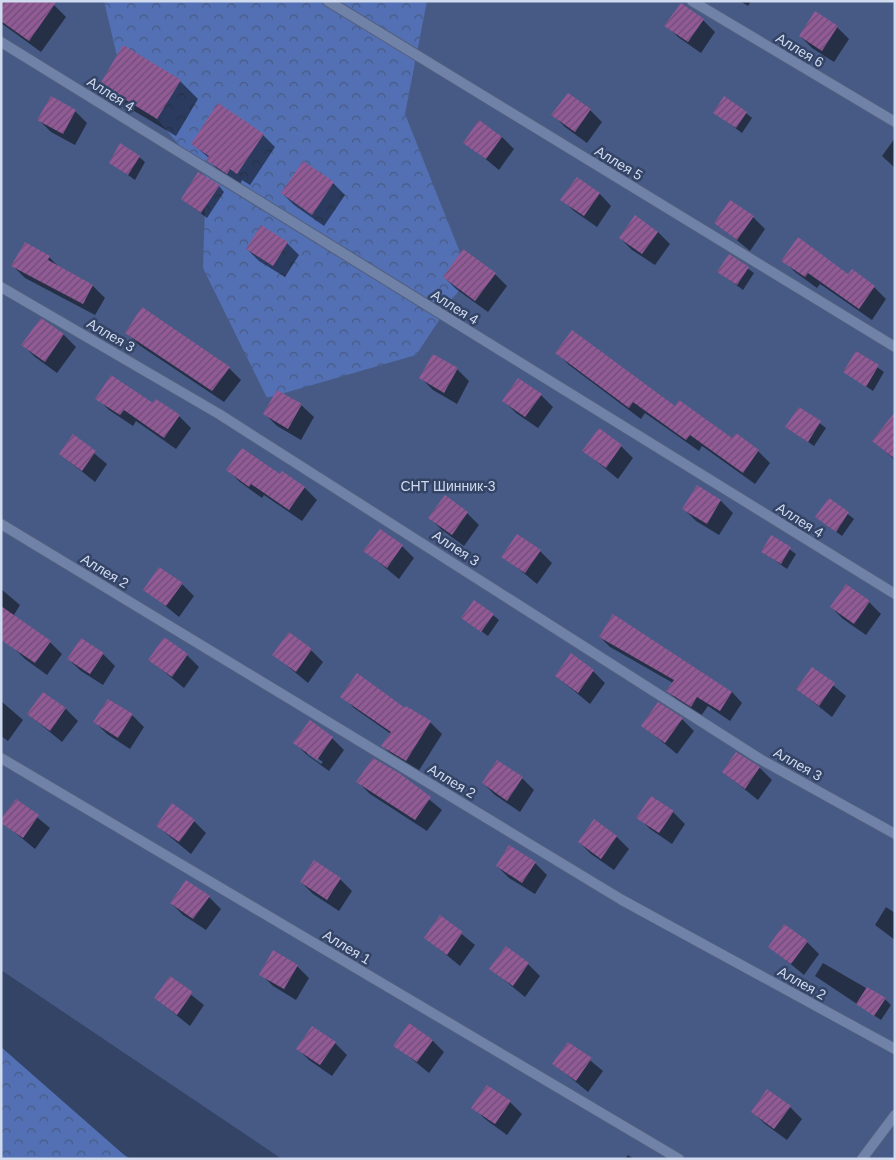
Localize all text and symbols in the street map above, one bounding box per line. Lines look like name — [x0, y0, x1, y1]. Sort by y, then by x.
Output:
street label: Аллея 6 — [773, 30, 827, 71]
street label: Аллея 4 — [84, 73, 138, 115]
street label: Аллея 5 — [592, 143, 646, 184]
street label: Аллея 4 — [428, 286, 482, 328]
street label: Аллея 3 — [84, 315, 138, 355]
park label: СНТ Шинник-3 — [400, 478, 496, 494]
street label: Аллея 4 — [773, 499, 827, 541]
street label: Аллея 3 — [430, 527, 483, 569]
street label: Аллея 2 — [78, 551, 132, 592]
street label: Аллея 3 — [771, 744, 825, 784]
street label: Аллея 2 — [425, 761, 479, 802]
street label: Аллея 1 — [320, 927, 374, 968]
street label: Аллея 2 — [775, 963, 829, 1003]

